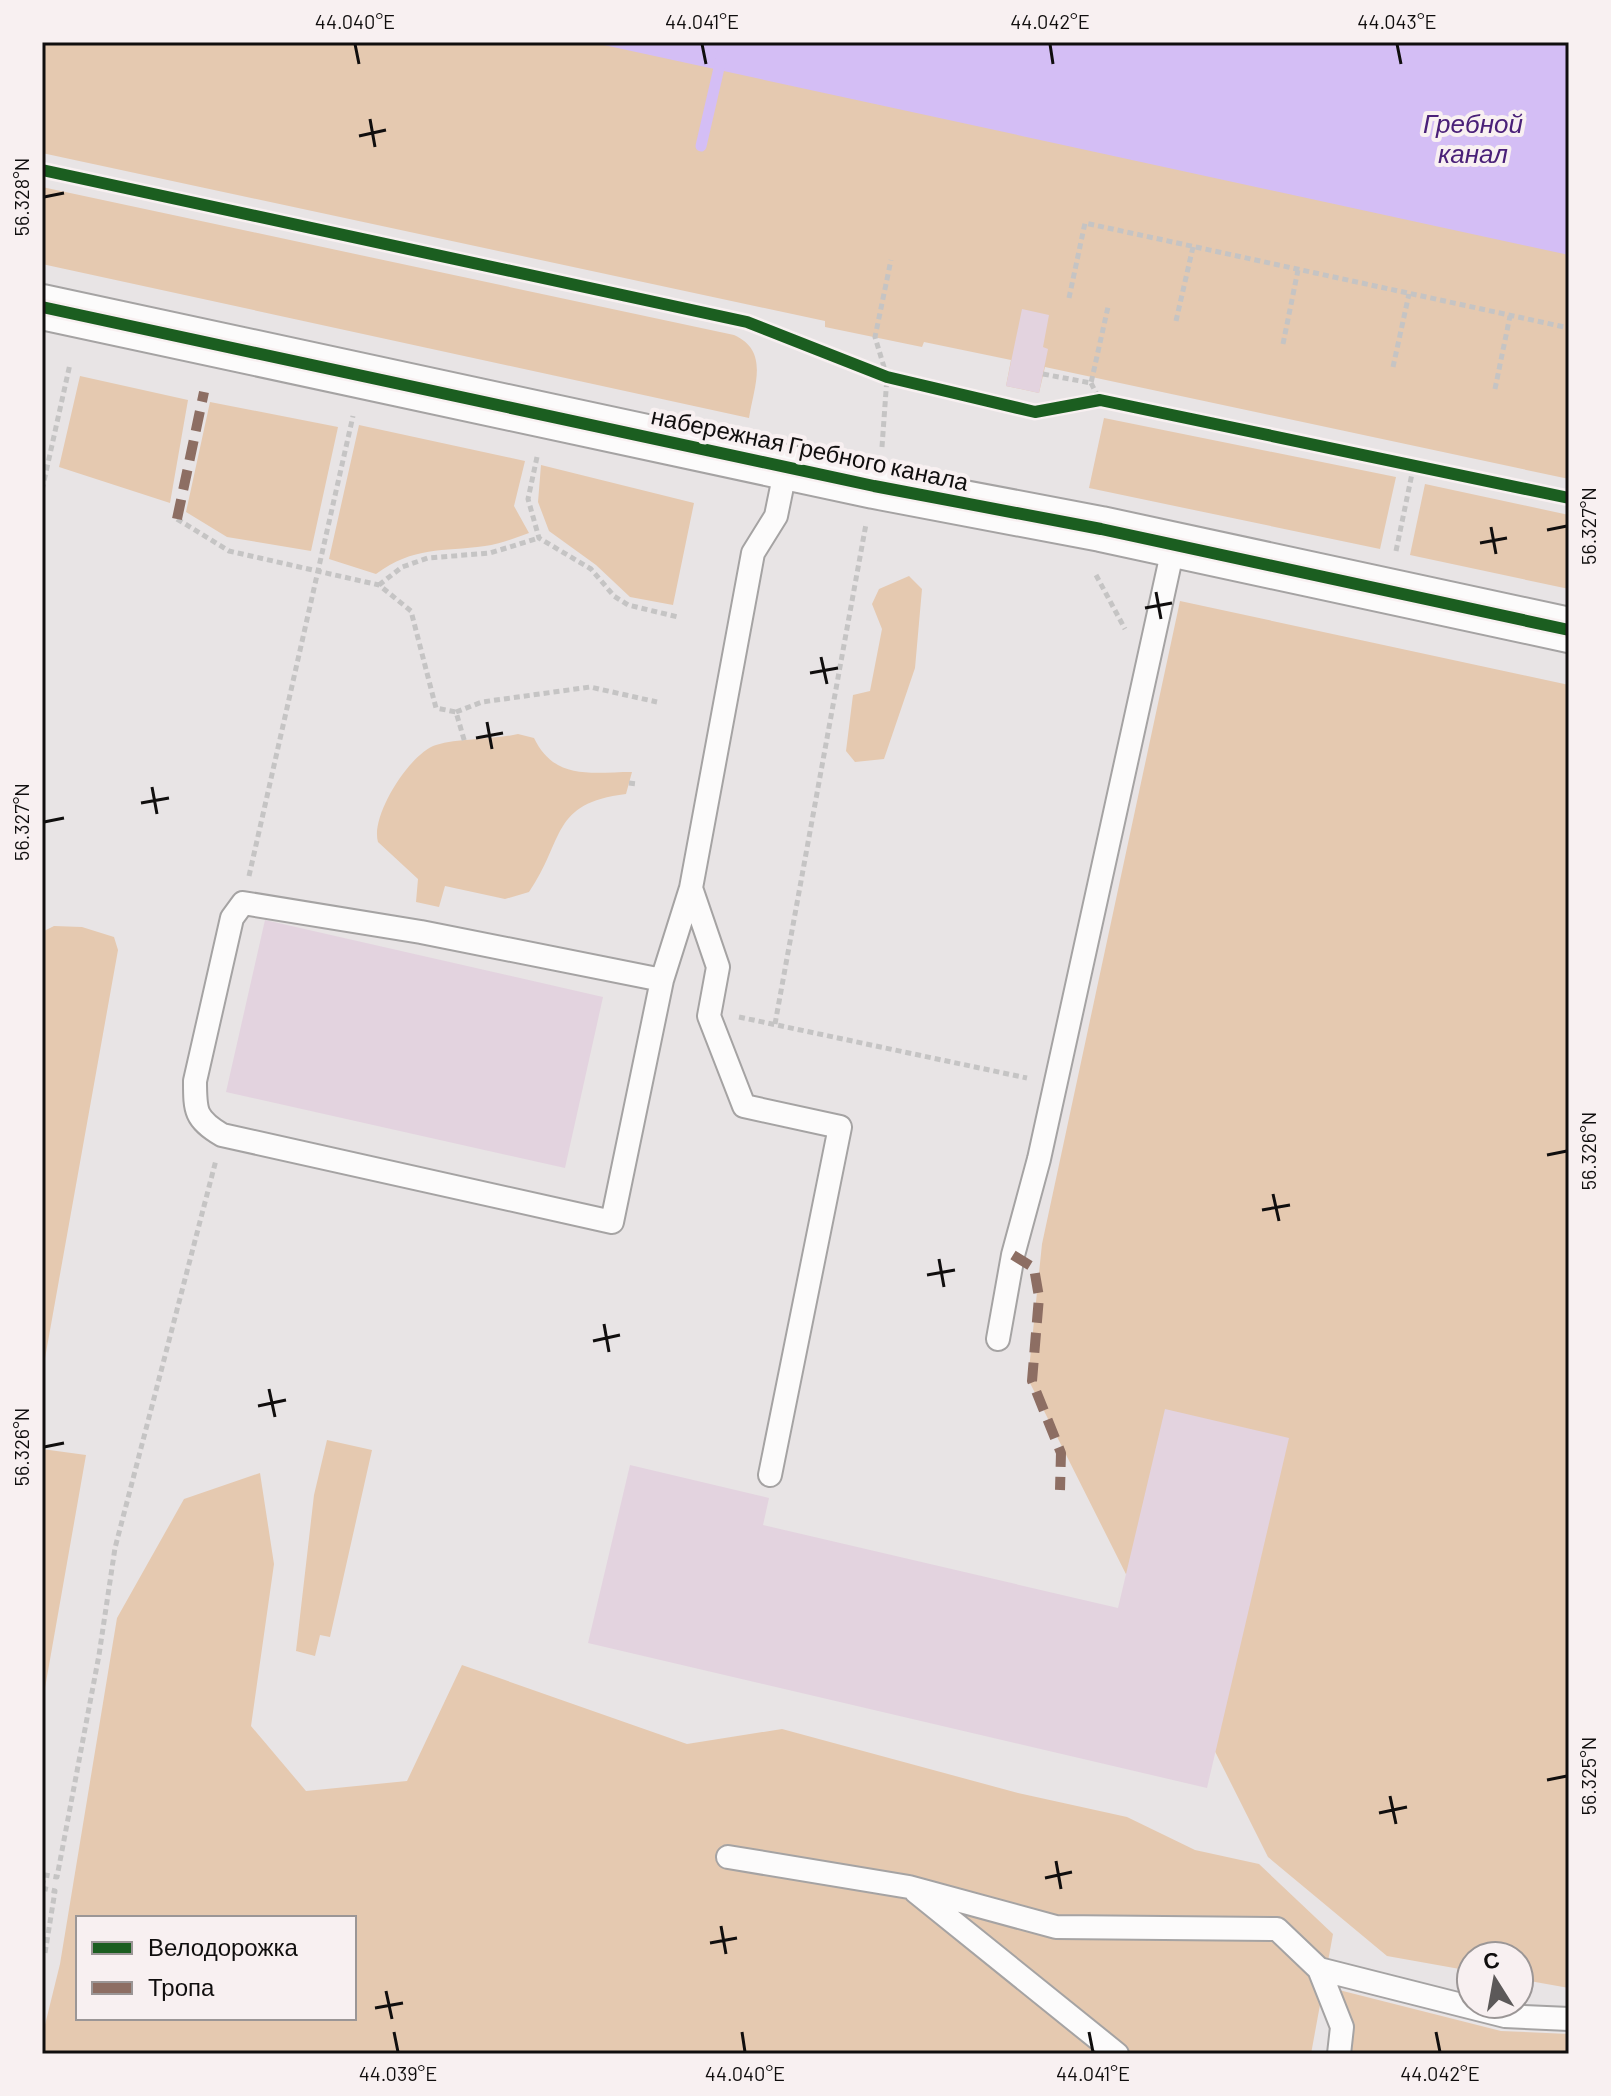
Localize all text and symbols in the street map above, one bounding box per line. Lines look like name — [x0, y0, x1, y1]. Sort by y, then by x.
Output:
text: 44.040°E — [315, 9, 395, 33]
text: 44.041°E — [665, 9, 739, 33]
text: 44.042°E — [1010, 9, 1090, 33]
text: 44.043°E — [1357, 9, 1437, 33]
water label: Гребной канал — [1423, 107, 1523, 168]
text: 56.328°N — [9, 158, 33, 236]
street label: набережная Гребного канала — [649, 400, 972, 496]
text: 56.327°N — [1576, 487, 1600, 565]
text: 56.327°N — [9, 783, 33, 861]
text: 56.326°N — [1576, 1112, 1600, 1190]
text: 56.326°N — [9, 1408, 33, 1486]
text: 56.325°N — [1576, 1737, 1600, 1815]
legend — [76, 1916, 356, 2020]
text: Велодорожка — [148, 1932, 299, 1961]
north arrow — [1455, 1940, 1535, 2020]
text: С — [1481, 1945, 1501, 1974]
text: Тропа — [148, 1972, 215, 2001]
text: 44.039°E — [359, 2061, 437, 2085]
text: 44.040°E — [705, 2061, 785, 2085]
text: 44.041°E — [1056, 2061, 1130, 2085]
text: 44.042°E — [1400, 2061, 1480, 2085]

